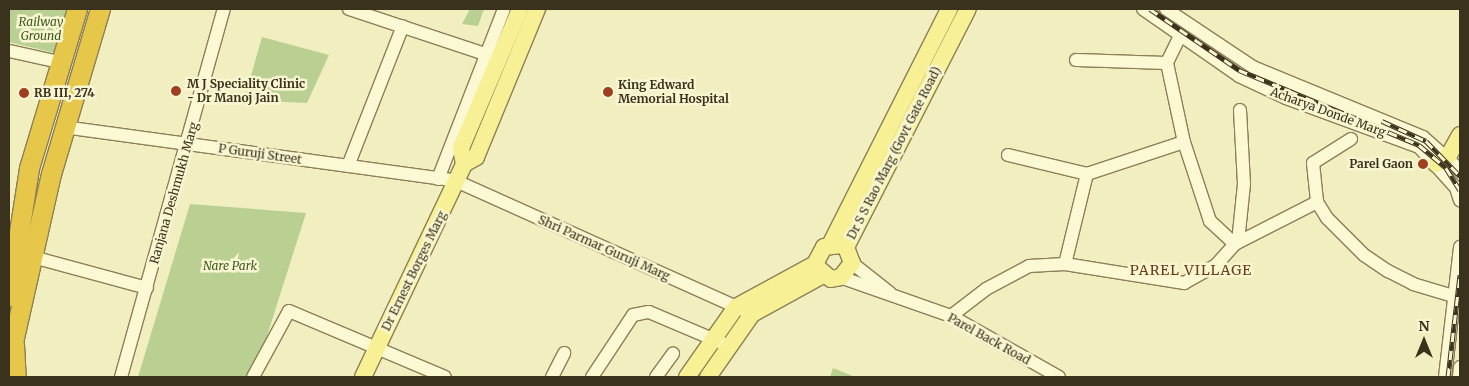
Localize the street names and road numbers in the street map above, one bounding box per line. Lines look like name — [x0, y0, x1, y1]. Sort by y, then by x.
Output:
street label: Dr S S Rao Marg (Govt Gate Road) — [844, 64, 944, 242]
street label: Acharya Donde Marg — [1268, 84, 1388, 140]
street label: Ranjana Deshmukh Marg — [147, 120, 201, 266]
street label: P Guruji Street — [217, 141, 303, 167]
street label: Dr Ernest Borges Marg — [379, 209, 449, 333]
street label: Shri Parmar Guruji Marg — [536, 212, 672, 284]
street label: Parel Back Road — [945, 310, 1033, 368]

